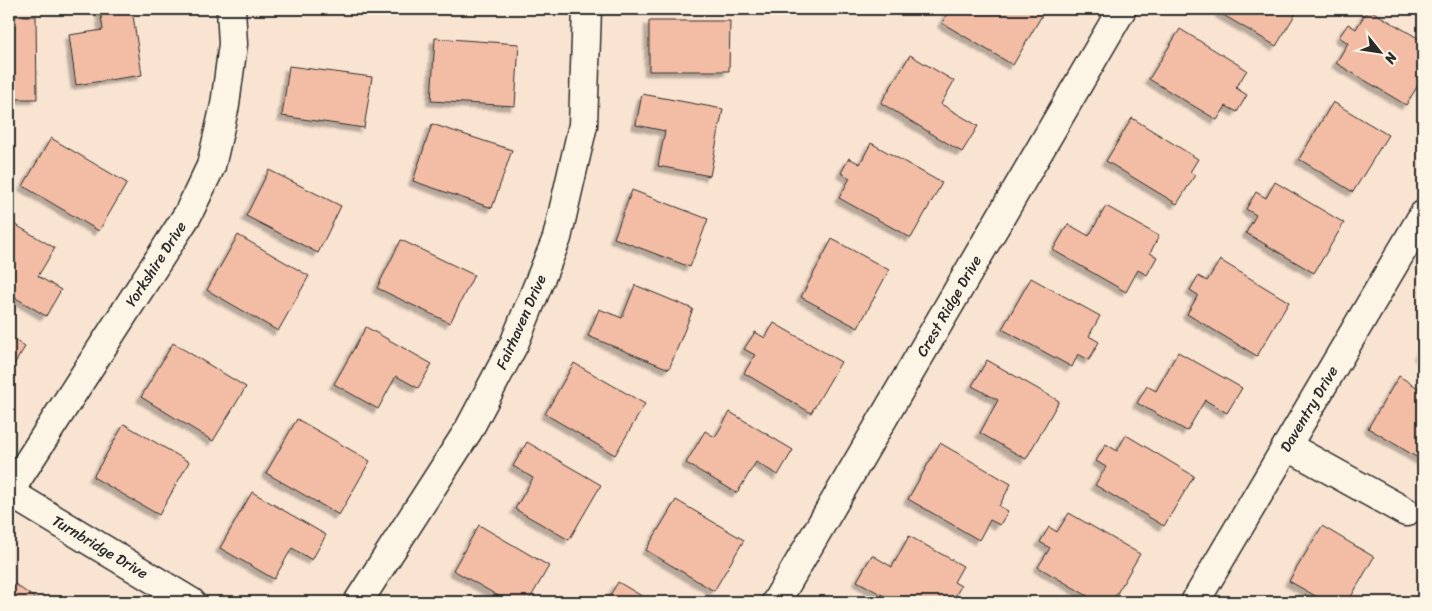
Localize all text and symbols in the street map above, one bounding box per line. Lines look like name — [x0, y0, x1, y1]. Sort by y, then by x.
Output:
north arrow — [1354, 28, 1404, 78]
text: N — [1377, 47, 1405, 69]
street label: Yorkshire Drive — [118, 216, 194, 312]
street label: Crest Ridge Drive — [909, 250, 989, 362]
street label: Fairhaven Drive — [488, 270, 554, 374]
street label: Daventry Drive — [1273, 360, 1345, 457]
street label: Turnbridge Drive — [47, 508, 153, 586]

